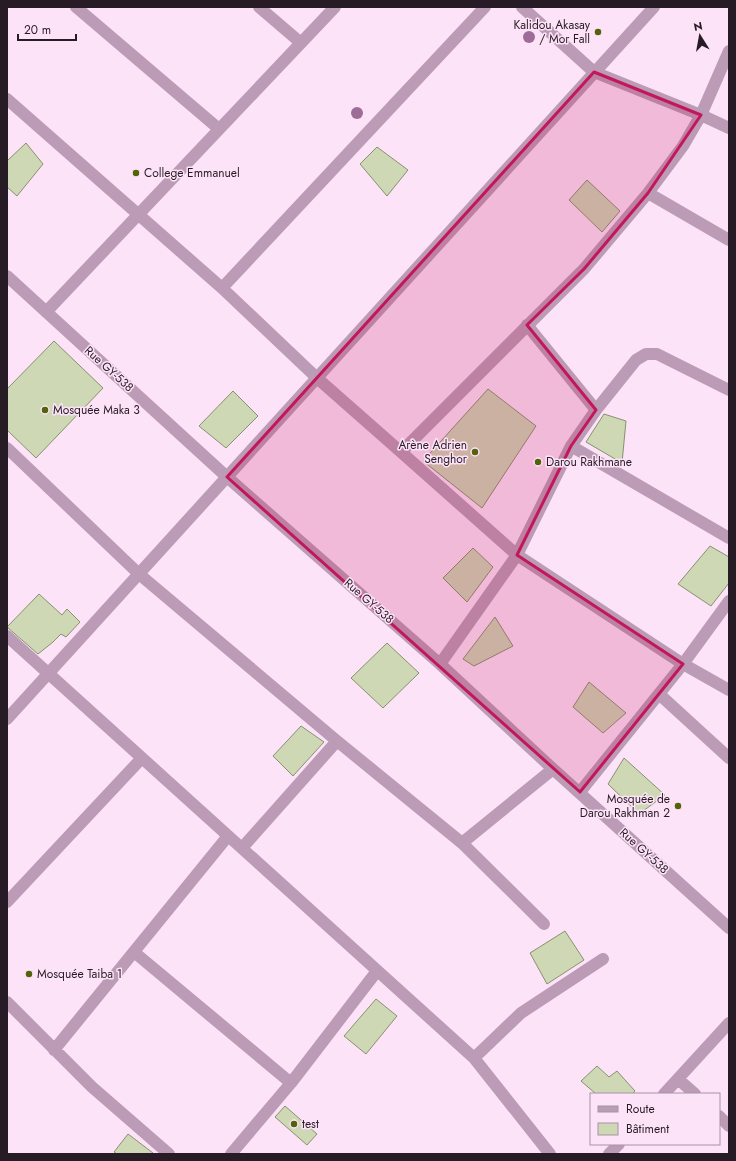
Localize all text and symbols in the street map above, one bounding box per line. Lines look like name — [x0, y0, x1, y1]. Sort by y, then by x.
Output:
scale bar — [18, 16, 76, 42]
place label: Kalidou Akasay / Mor Fall — [513, 16, 591, 48]
north arrow — [680, 16, 720, 56]
text: N — [692, 17, 704, 35]
text: 20 m — [24, 21, 51, 39]
marker: Kalidou Akasay / Mor Fall — [593, 27, 603, 37]
place label: College Emmanuel — [144, 164, 240, 182]
marker: College Emmanuel — [131, 168, 141, 178]
street label: Rue GY-538 — [80, 342, 138, 396]
place label: Mosquée Maka 3 — [53, 401, 140, 419]
marker: Mosquée Maka 3 — [40, 405, 50, 415]
place label: Arène Adrien Senghor — [398, 436, 468, 468]
marker: Arène Adrien Senghor — [470, 447, 480, 457]
place label: Darou Rakhmane — [546, 453, 632, 471]
marker: Darou Rakhmane — [533, 457, 543, 467]
street label: Rue GY-538 — [340, 574, 398, 628]
place label: Mosquée de Darou Rakhman 2 — [580, 790, 670, 822]
marker: Mosquée de Darou Rakhman 2 — [673, 801, 683, 811]
street label: Rue GY-538 — [615, 824, 673, 878]
place label: Mosquée Taiba 1 — [37, 965, 122, 983]
marker: Mosquée Taiba 1 — [24, 969, 34, 979]
legend — [590, 1093, 720, 1145]
text: Route — [626, 1100, 655, 1118]
place label: test — [302, 1115, 319, 1133]
marker: test — [289, 1119, 299, 1129]
text: Bâtiment — [626, 1120, 669, 1138]

